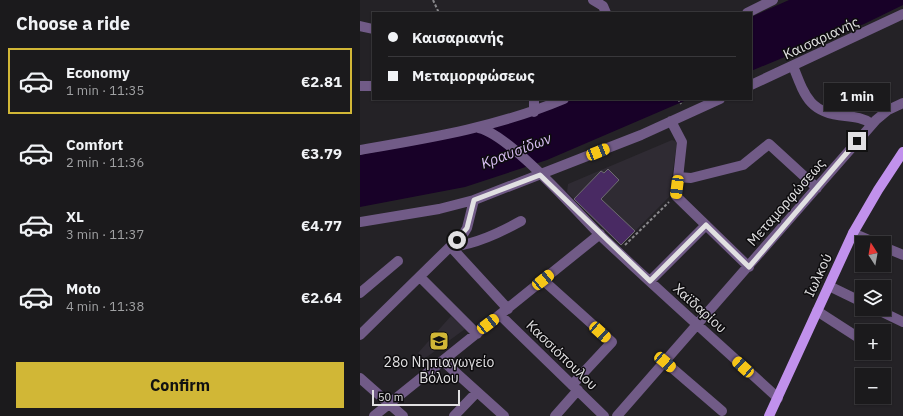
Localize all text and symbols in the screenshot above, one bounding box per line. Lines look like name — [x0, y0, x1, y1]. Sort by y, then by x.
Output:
text: Choose a ride — [16, 12, 130, 35]
street label: Καισαριανής — [780, 12, 862, 63]
text: Καισαριανής — [412, 28, 504, 47]
icon: car — [18, 63, 54, 99]
text: Economy — [66, 63, 130, 82]
text: Μεταμορφώσεως — [412, 66, 535, 85]
text: €2.81 — [301, 72, 342, 91]
text: 1 min · 11:35 — [66, 82, 144, 99]
callout: 1 min — [824, 83, 890, 111]
text: 1 min — [840, 88, 874, 105]
water label: Κραυσίδων — [478, 128, 554, 173]
route end — [848, 132, 866, 150]
icon: car — [18, 135, 54, 171]
text: Comfort — [66, 135, 123, 154]
car — [585, 142, 611, 162]
text: €3.79 — [301, 144, 342, 163]
text: 2 min · 11:36 — [66, 154, 144, 171]
street label: Μεταμορφώσεως — [743, 154, 829, 250]
car — [670, 174, 684, 200]
icon: car — [18, 207, 54, 243]
text: XL — [66, 207, 84, 226]
text: €4.77 — [301, 216, 342, 235]
text: 3 min · 11:37 — [66, 226, 144, 243]
route start — [448, 231, 466, 249]
north arrow — [855, 236, 891, 272]
map controls — [855, 236, 891, 404]
street label: Ιωλκού — [800, 250, 836, 300]
car — [530, 268, 556, 292]
icon: car — [18, 279, 54, 315]
text: Moto — [66, 279, 101, 298]
street label: Χαϊδαρίου — [669, 279, 731, 337]
button: layers — [855, 280, 891, 316]
text: €2.64 — [301, 288, 342, 307]
text: 4 min · 11:38 — [66, 298, 144, 315]
car — [475, 312, 501, 336]
street label: Κασσιόπουλου — [522, 316, 602, 394]
car — [587, 320, 613, 344]
button: + — [855, 324, 891, 360]
school or university icon: 28ο Νηπιαγωγείο Βόλου — [428, 330, 450, 352]
car — [652, 350, 678, 374]
place label: 28ο Νηπιαγωγείο Βόλου — [384, 353, 495, 387]
car — [730, 355, 756, 379]
button: Confirm — [16, 362, 344, 408]
button: − — [855, 368, 891, 404]
scale bar — [372, 388, 460, 407]
text: 50 m — [378, 390, 403, 404]

